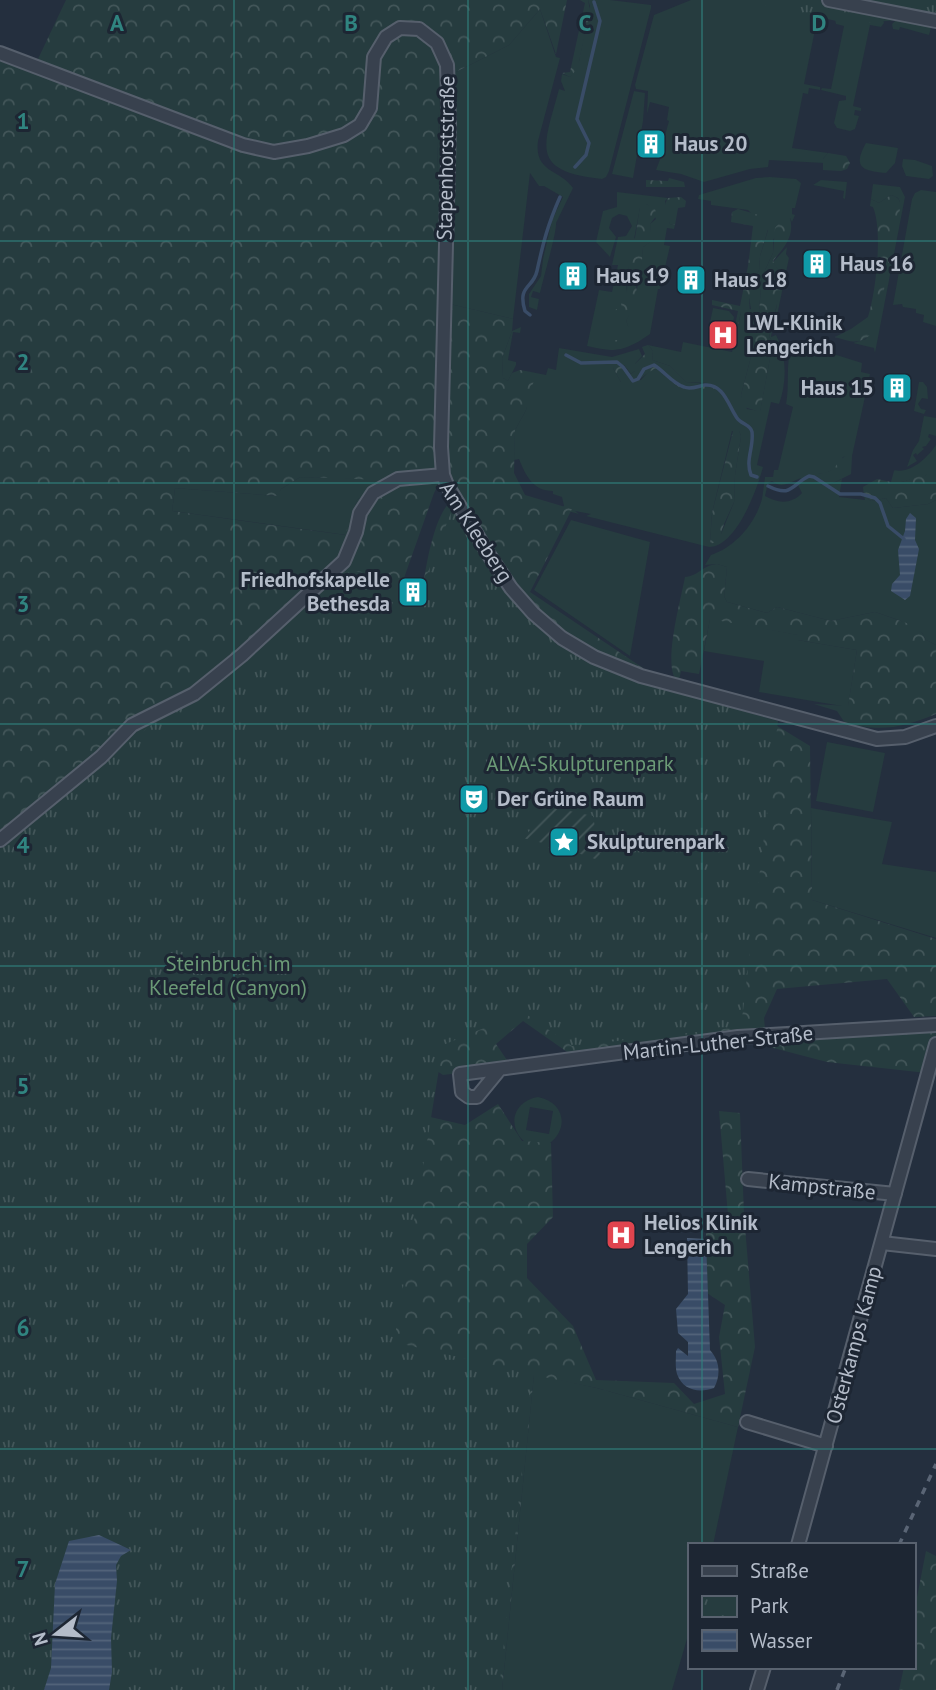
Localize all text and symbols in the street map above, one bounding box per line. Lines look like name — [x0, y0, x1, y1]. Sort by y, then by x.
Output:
text: A — [110, 8, 124, 37]
text: B — [344, 8, 358, 37]
text: C — [579, 8, 592, 37]
text: D — [812, 8, 826, 37]
street label: Stapenhorststraße — [431, 75, 460, 241]
text: 1 — [16, 106, 30, 135]
building icon: Haus 20 — [634, 127, 668, 161]
place label: Haus 20 — [674, 130, 747, 157]
building icon: Haus 16 — [800, 247, 834, 281]
place label: Haus 16 — [840, 250, 913, 277]
building icon: Haus 19 — [556, 259, 590, 293]
place label: Haus 19 — [596, 262, 669, 289]
building icon: Haus 18 — [674, 263, 708, 297]
place label: Haus 18 — [714, 266, 787, 293]
place label: LWL-Klinik Lengerich — [746, 309, 843, 360]
hospital icon: LWL-Klinik Lengerich — [706, 318, 740, 352]
text: 2 — [16, 347, 30, 376]
building icon: Haus 15 — [880, 371, 914, 405]
place label: Haus 15 — [801, 374, 874, 401]
street label: Am Kleeberg — [434, 476, 519, 587]
place label: Friedhofskapelle Bethesda — [241, 566, 390, 617]
building icon: Friedhofskapelle Bethesda — [396, 575, 430, 609]
text: 3 — [16, 589, 30, 618]
park label: ALVA-Skulpturenpark — [486, 750, 674, 777]
theatre icon: Der Grüne Raum — [457, 782, 491, 816]
place label: Der Grüne Raum — [497, 785, 644, 812]
place icon: Skulpturenpark — [547, 825, 581, 859]
place label: Skulpturenpark — [587, 828, 725, 855]
text: 4 — [16, 830, 30, 859]
park label: Steinbruch im Kleefeld (Canyon) — [149, 950, 307, 1001]
street label: Martin-Luther-Straße — [621, 1019, 814, 1066]
text: 5 — [16, 1071, 30, 1100]
street label: Kampstraße — [767, 1167, 877, 1206]
place label: Helios Klinik Lengerich — [644, 1209, 759, 1260]
hospital icon: Helios Klinik Lengerich — [604, 1218, 638, 1252]
street label: Osterkamps Kamp — [819, 1263, 888, 1427]
text: 6 — [16, 1313, 30, 1342]
legend — [688, 1543, 915, 1669]
text: 7 — [16, 1554, 30, 1583]
text: Straße — [750, 1557, 809, 1584]
text: Park — [750, 1592, 789, 1619]
north arrow — [21, 1599, 91, 1669]
text: Wasser — [750, 1627, 812, 1654]
text: N — [26, 1629, 53, 1648]

